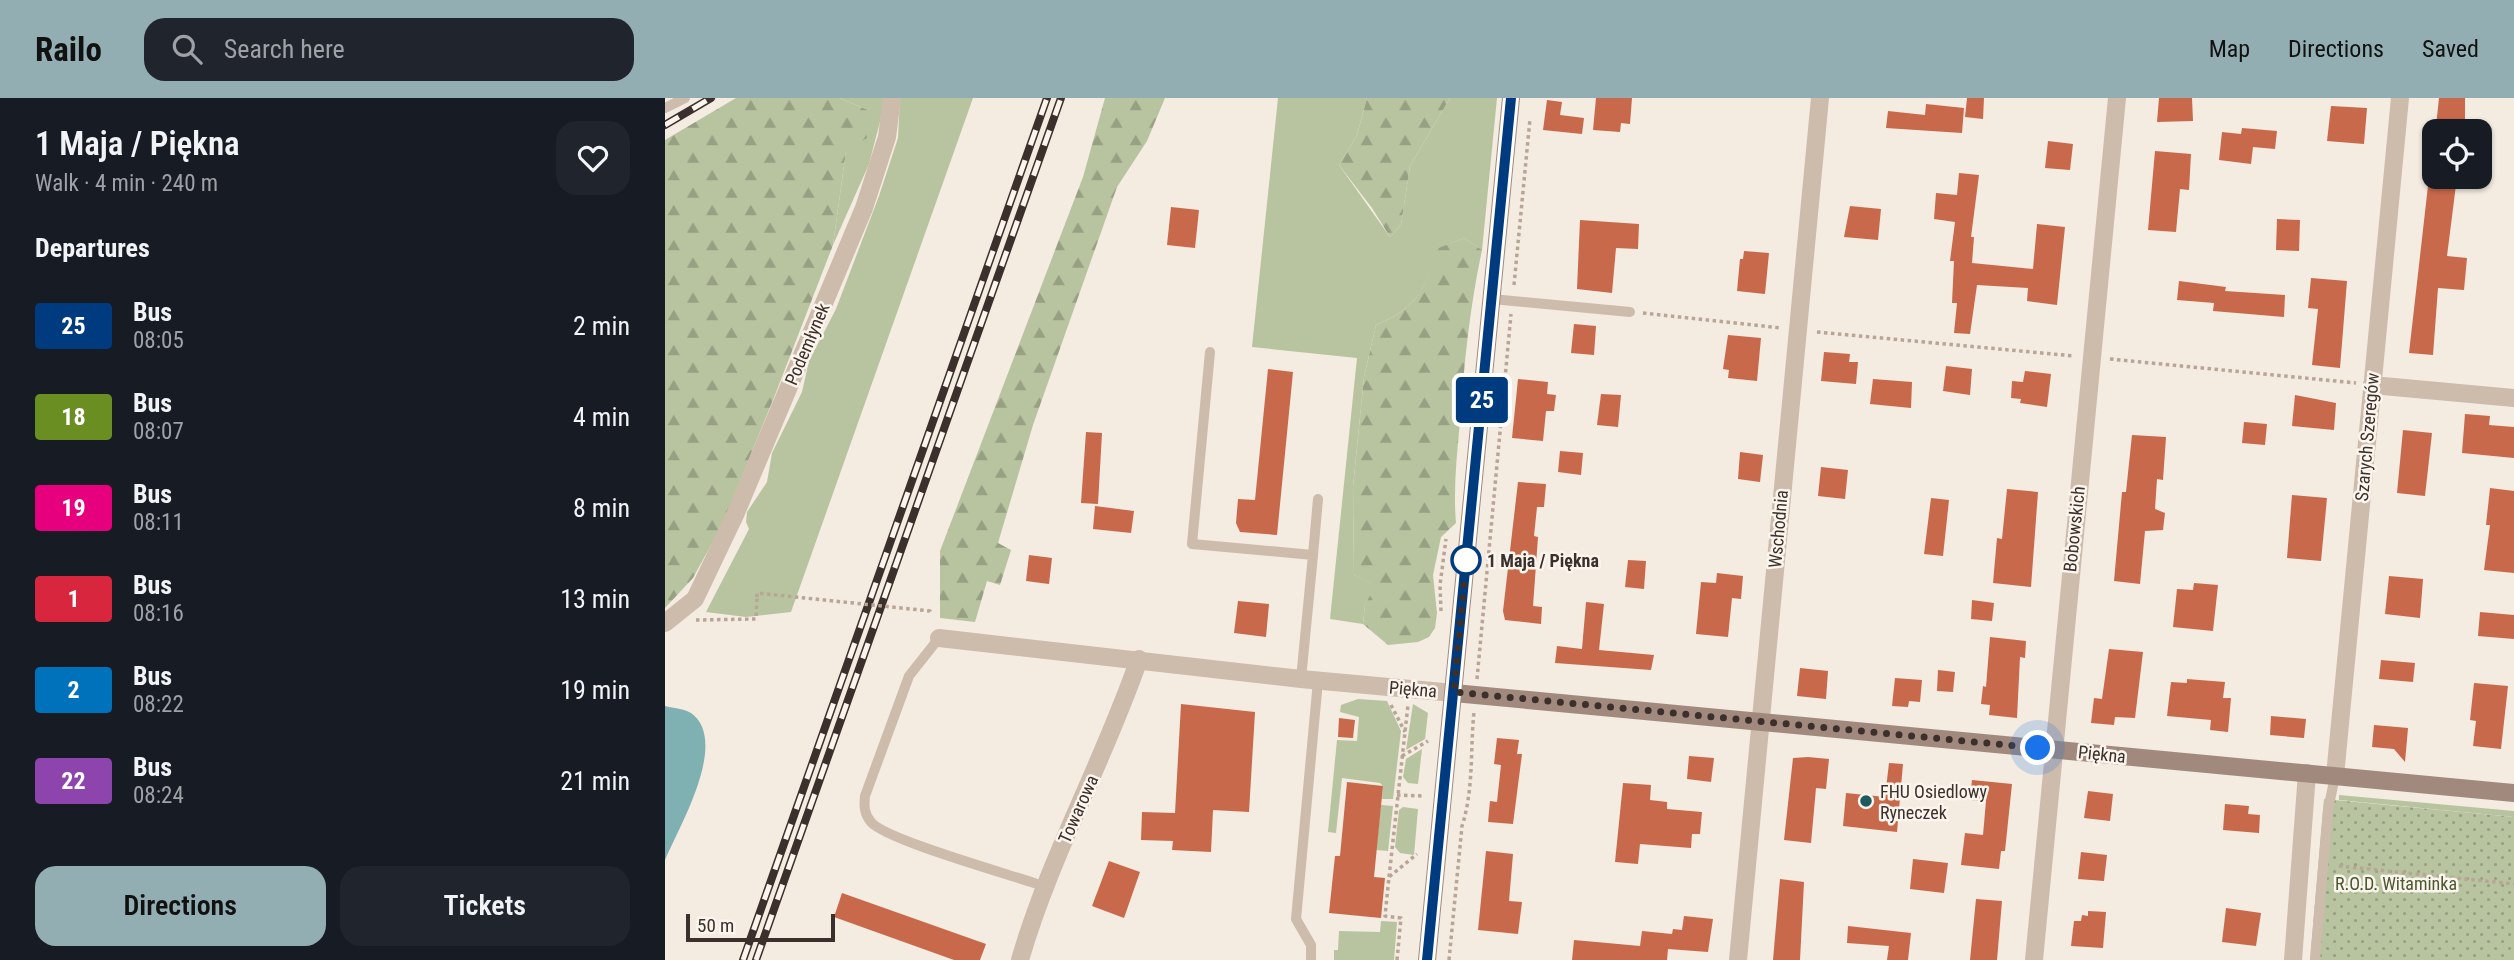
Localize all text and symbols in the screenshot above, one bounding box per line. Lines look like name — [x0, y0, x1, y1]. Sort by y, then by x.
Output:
search box — [144, 18, 634, 81]
text: Railo — [35, 30, 102, 69]
icon: search — [168, 30, 206, 68]
text: Search here — [224, 34, 345, 64]
text: Map — [2209, 35, 2250, 63]
text: Directions — [2288, 35, 2384, 63]
text: Saved — [2422, 35, 2479, 63]
map controls — [2422, 119, 2492, 189]
button: locate — [2422, 119, 2492, 189]
button: heart — [556, 121, 630, 195]
text: 1 Maja / Piękna — [35, 124, 240, 163]
text: Walk · 4 min · 240 m — [35, 170, 218, 197]
text: Departures — [35, 233, 150, 263]
text: Bus — [133, 297, 172, 327]
street label: Podemłynek — [780, 300, 834, 388]
text: 2 min — [573, 311, 630, 341]
text: 25 — [61, 312, 86, 340]
text: 08:05 — [133, 327, 184, 354]
street label: Szarych Szeregów — [2351, 372, 2383, 502]
line badge: 25 — [1451, 377, 1513, 423]
text: 25 — [1470, 386, 1494, 414]
text: Bus — [133, 388, 172, 418]
text: 4 min — [573, 402, 630, 432]
text: 18 — [61, 403, 86, 431]
text: 08:07 — [133, 418, 184, 445]
text: Bus — [133, 479, 172, 509]
street label: Bobowskich — [2059, 485, 2089, 573]
street label: Wschodnia — [1764, 489, 1792, 569]
text: 8 min — [573, 493, 630, 523]
text: 19 — [61, 494, 86, 522]
text: 08:11 — [133, 509, 184, 536]
marker: 1 Maja / Piękna — [1451, 545, 1481, 575]
place label: 1 Maja / Piękna — [1487, 550, 1599, 571]
text: Bus — [133, 570, 172, 600]
text: 13 min — [560, 584, 630, 614]
text: 1 — [67, 585, 80, 613]
text: 08:16 — [133, 600, 184, 627]
text: Bus — [133, 661, 172, 691]
text: 19 min — [560, 675, 630, 705]
text: 2 — [67, 676, 80, 704]
street label: Piękna — [1388, 676, 1438, 702]
text: 08:22 — [133, 691, 184, 718]
your location — [2020, 730, 2055, 765]
street label: Piękna — [2077, 741, 2127, 767]
text: Bus — [133, 752, 172, 782]
text: 21 min — [560, 766, 630, 796]
text: 22 — [61, 767, 86, 795]
street label: Towarowa — [1054, 772, 1102, 846]
place label: FHU Osiedlowy Ryneczek — [1880, 781, 1987, 823]
text: 08:24 — [133, 782, 184, 809]
marker: FHU Osiedlowy Ryneczek — [1858, 793, 1874, 809]
button: Directions — [35, 866, 326, 946]
button: Tickets — [340, 866, 630, 946]
park label: R.O.D. Witaminka — [2335, 873, 2457, 894]
scale bar — [686, 911, 835, 943]
text: 50 m — [697, 914, 734, 937]

